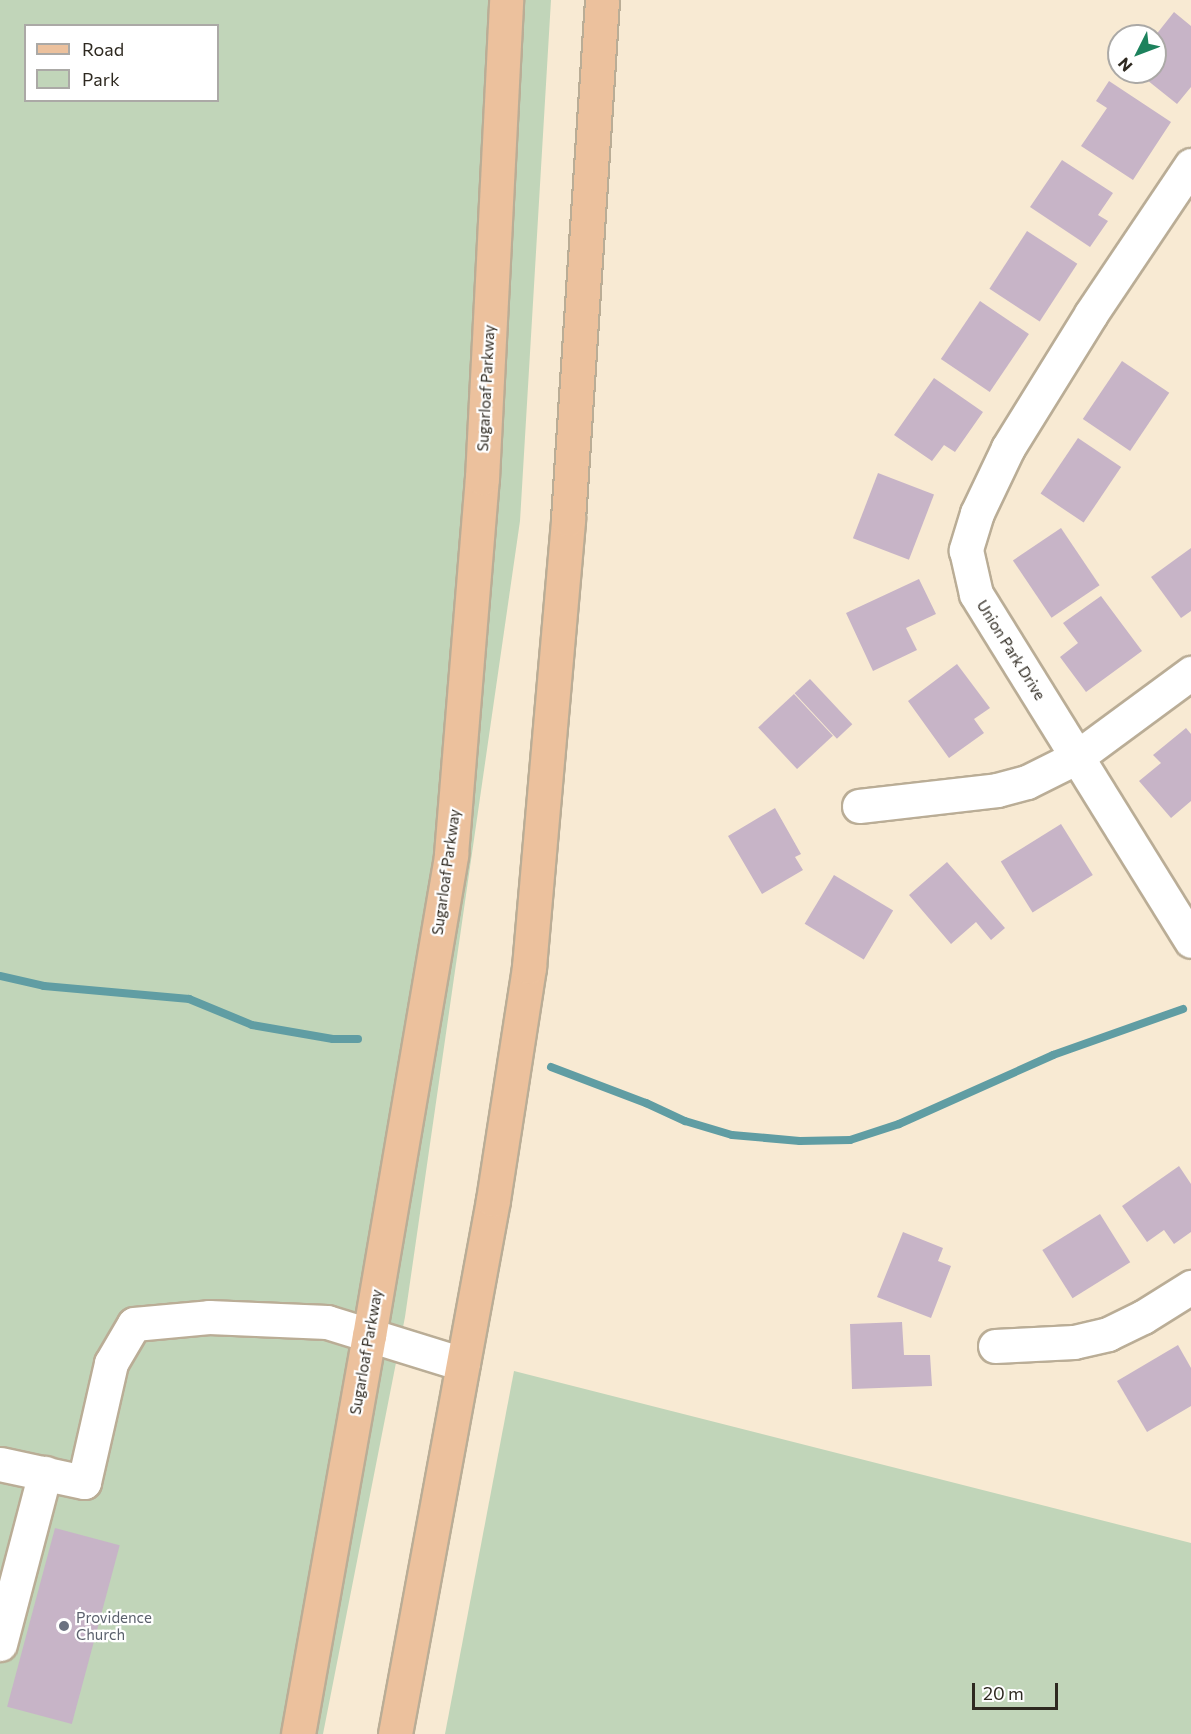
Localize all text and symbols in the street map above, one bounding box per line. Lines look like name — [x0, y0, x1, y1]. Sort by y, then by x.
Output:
legend — [24, 24, 219, 102]
north arrow — [1107, 24, 1167, 84]
text: Road — [82, 38, 124, 60]
text: N — [1114, 54, 1136, 76]
text: Park — [82, 68, 120, 90]
street label: Sugarloaf Parkway — [474, 324, 498, 452]
street label: Union Park Drive — [973, 597, 1049, 703]
street label: Sugarloaf Parkway — [428, 808, 464, 936]
street label: Sugarloaf Parkway — [346, 1288, 386, 1416]
place label: Providence Church — [76, 1608, 152, 1643]
marker: Providence Church — [57, 1619, 71, 1633]
scale bar — [975, 1671, 1060, 1709]
text: 20 m — [983, 1682, 1024, 1704]

